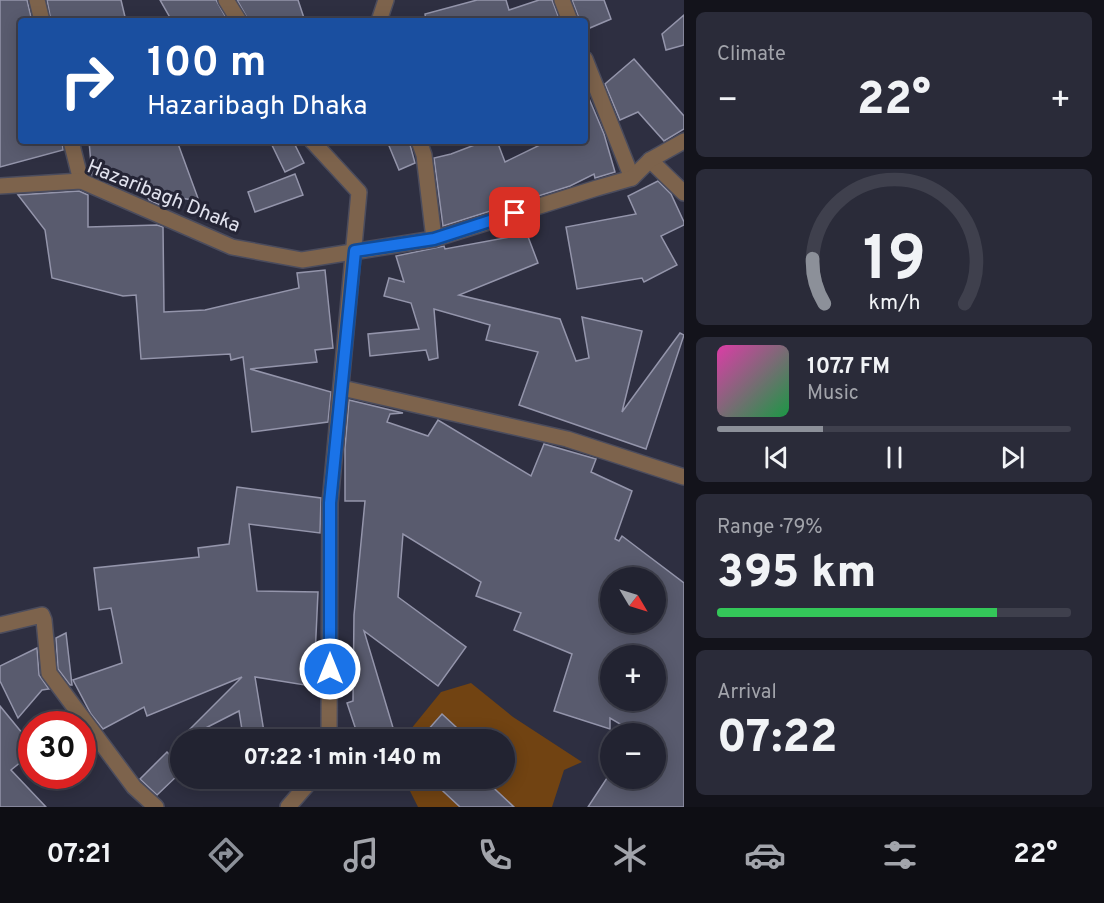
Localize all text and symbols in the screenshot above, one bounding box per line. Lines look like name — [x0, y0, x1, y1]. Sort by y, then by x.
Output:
text: 100 m — [147, 38, 266, 91]
icon: right — [48, 42, 126, 120]
text: Climate — [717, 42, 786, 68]
text: 22° — [857, 73, 931, 130]
text: − — [717, 81, 738, 123]
text: + — [1050, 81, 1071, 123]
text: Hazaribagh Dhaka — [147, 90, 367, 124]
street label: Hazaribagh Dhaka — [83, 154, 244, 239]
pin — [489, 187, 540, 238]
icon: arrive — [498, 196, 531, 229]
text: 19 — [862, 223, 926, 302]
text: km/h — [868, 290, 920, 317]
text: 107.7 FM — [807, 354, 890, 381]
text: Music — [807, 381, 859, 407]
icon: previous — [760, 441, 793, 474]
icon: pause — [878, 441, 911, 474]
icon: next — [996, 441, 1029, 474]
text: Range · 79% — [717, 515, 823, 541]
text: 395 km — [717, 546, 876, 603]
north arrow — [600, 567, 666, 633]
map controls — [600, 567, 666, 789]
position arrow — [298, 637, 362, 701]
button: + — [600, 645, 666, 711]
text: Arrival — [717, 680, 777, 706]
speed limit sign: 30 — [18, 711, 96, 789]
text: 07:22 — [717, 711, 837, 768]
button: − — [600, 723, 666, 789]
text: 07:22 · 1 min · 140 m — [243, 745, 442, 772]
icon: directions — [205, 834, 247, 876]
icon: music — [340, 834, 382, 876]
icon: phone — [474, 834, 516, 876]
icon: climate — [609, 834, 651, 876]
icon: car — [744, 834, 786, 876]
icon: filters — [879, 834, 921, 876]
text: 07:21 — [46, 838, 112, 872]
text: 22° — [1013, 838, 1058, 872]

